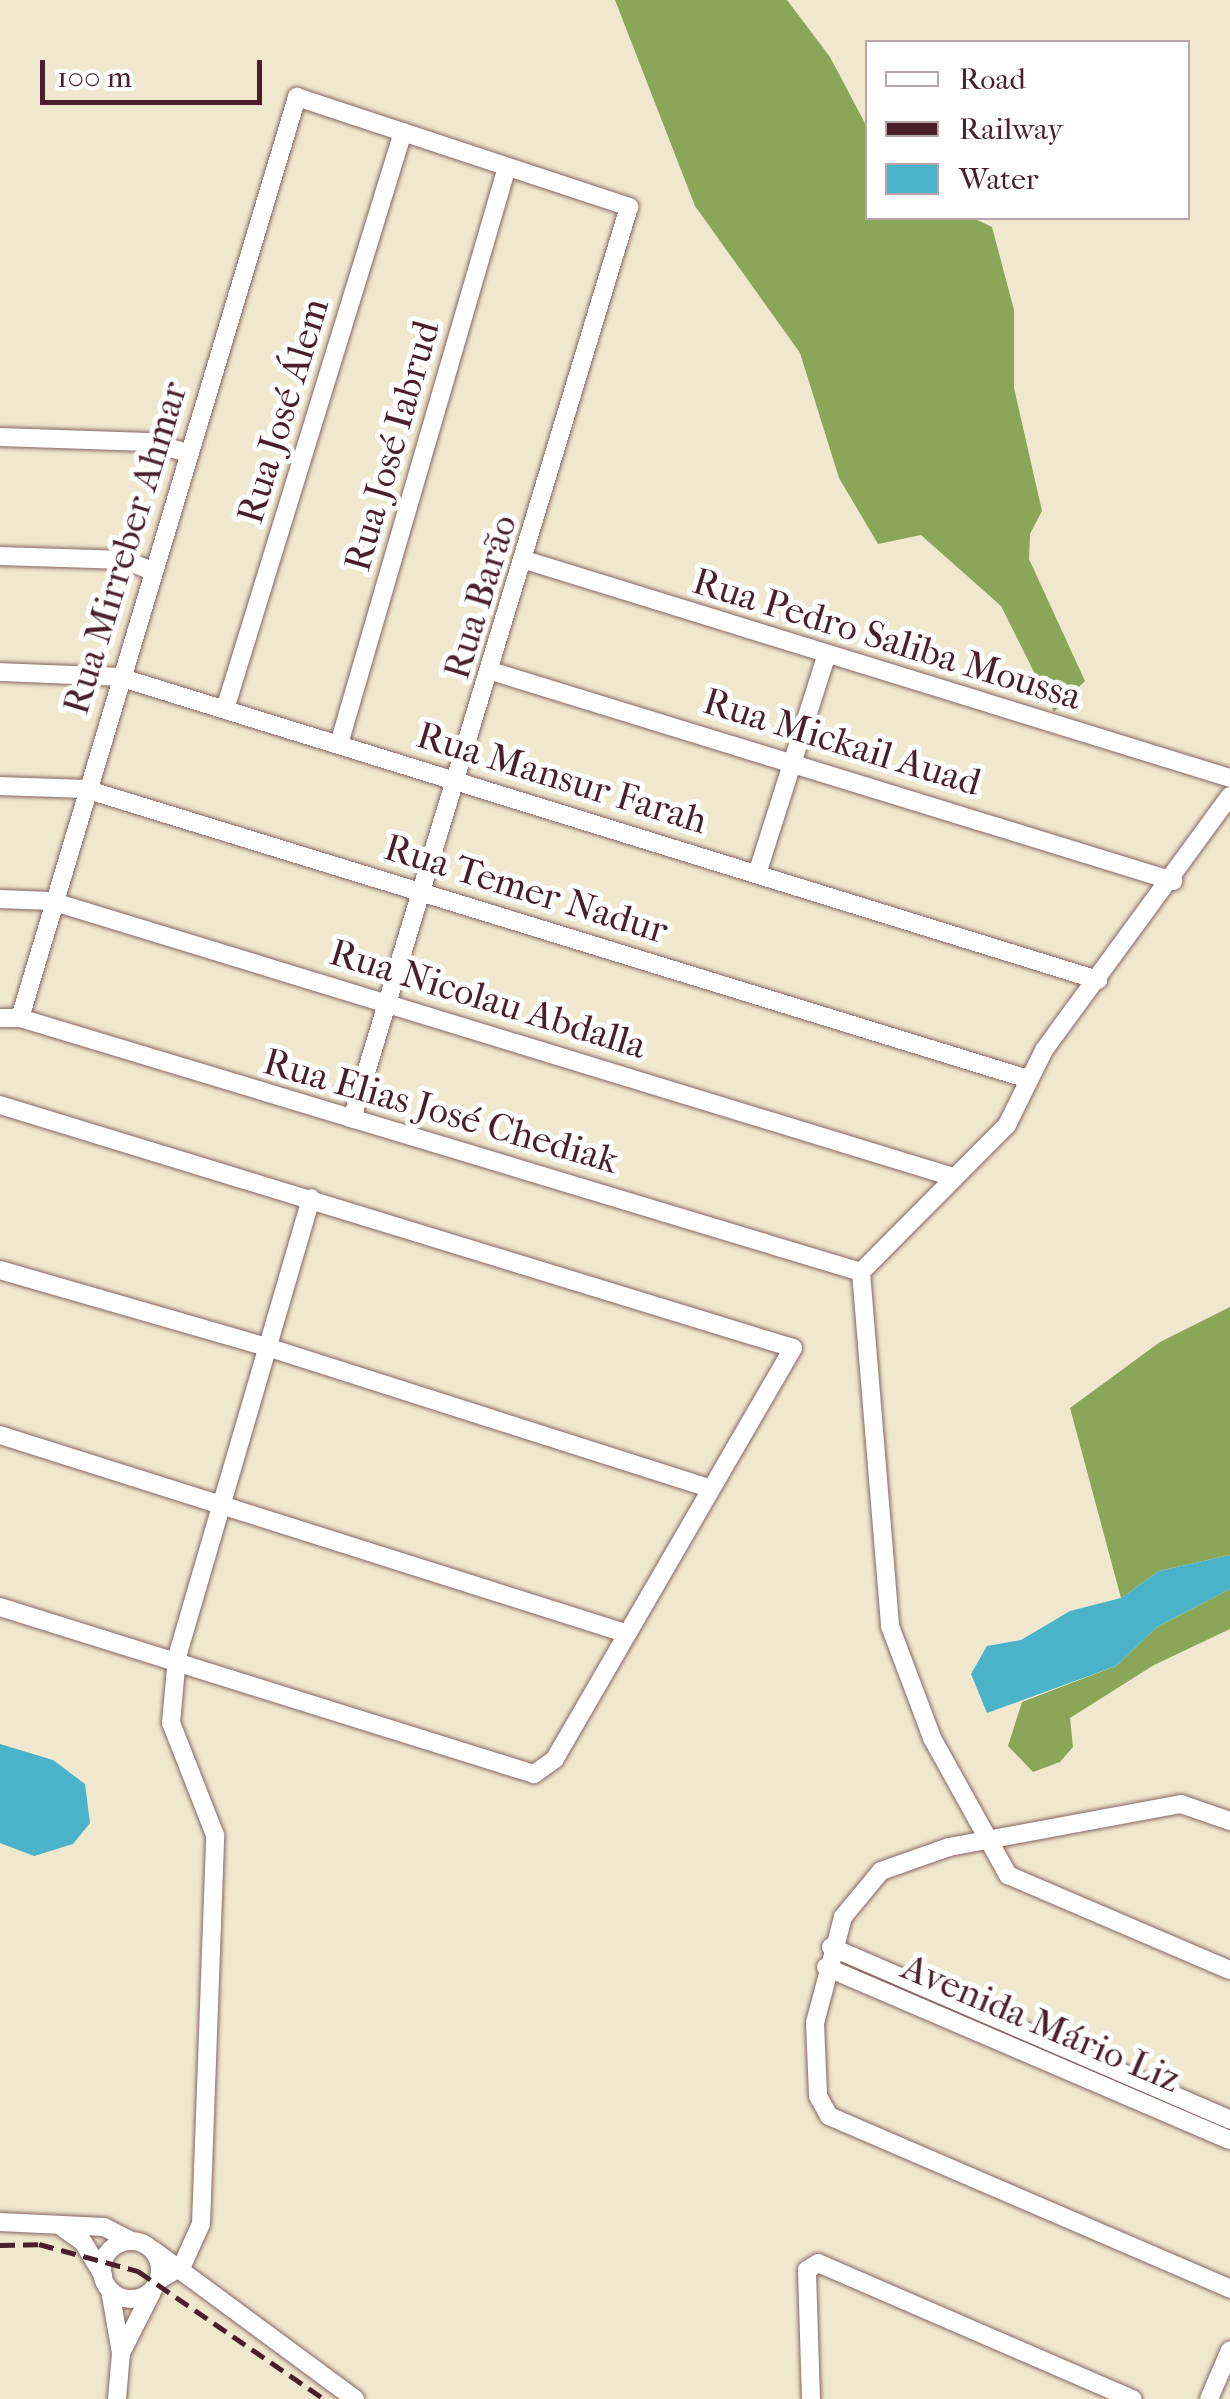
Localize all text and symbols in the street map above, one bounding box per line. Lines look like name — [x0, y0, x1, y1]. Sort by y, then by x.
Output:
scale bar — [45, 40, 268, 102]
legend — [865, 40, 1190, 220]
text: 100 m — [57, 60, 132, 95]
text: Road — [959, 62, 1026, 97]
text: Railway — [959, 112, 1063, 147]
text: Water — [959, 162, 1039, 197]
street label: Rua José Álem — [227, 293, 339, 529]
street label: Rua José Iabrud — [334, 316, 450, 576]
street label: Rua Mirreber Ahmar — [53, 376, 197, 720]
street label: Rua Barão — [433, 509, 527, 685]
street label: Rua Pedro Saliba Moussa — [687, 558, 1087, 720]
street label: Rua Mickail Auad — [698, 678, 986, 806]
street label: Rua Mansur Farah — [411, 712, 713, 844]
street label: Rua Temer Nadur — [379, 824, 673, 954]
street label: Rua Nicolau Abdalla — [324, 929, 652, 1069]
street label: Rua Elias José Chediak — [258, 1038, 624, 1184]
street label: Avenida Mário Liz — [895, 1944, 1187, 2102]

